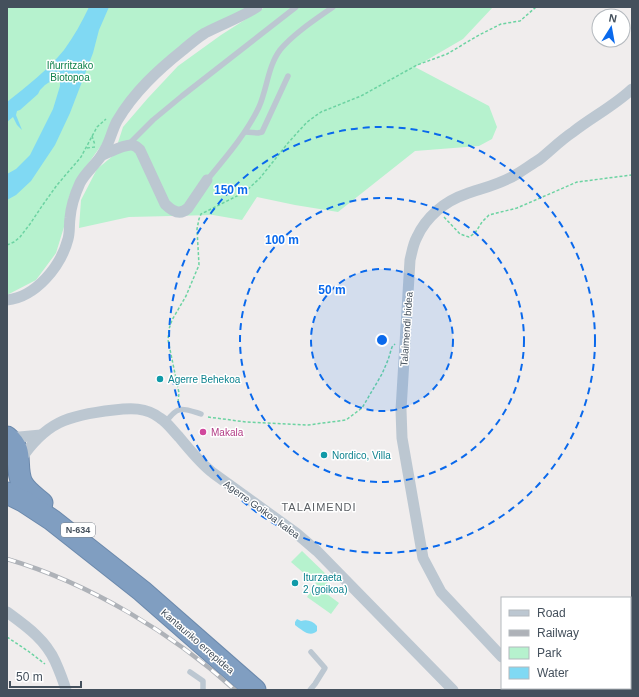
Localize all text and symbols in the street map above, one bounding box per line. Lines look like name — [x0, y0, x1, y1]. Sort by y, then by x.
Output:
north arrow — [591, 8, 631, 48]
text: N — [608, 12, 618, 25]
park label: Iñurritzako Biotopoa — [47, 60, 94, 83]
text: 150 m — [214, 183, 248, 197]
text: 100 m — [265, 233, 299, 247]
text: 50 m — [318, 283, 346, 297]
street label: Talaimendi bidea — [398, 291, 415, 367]
centre of rings — [375, 333, 389, 347]
marker: Agerre Behekoa — [155, 374, 165, 384]
place label: Agerre Behekoa — [168, 374, 241, 385]
marker: Makala — [198, 427, 208, 437]
place label: Makala — [211, 427, 244, 438]
marker: Nordico, Villa — [319, 450, 329, 460]
place label: Nordico, Villa — [332, 450, 391, 461]
street label: Agerre Goikoa kalea — [222, 478, 302, 541]
district label: TALAIMENDI — [281, 501, 357, 513]
road number: N-634 — [61, 523, 95, 537]
place label: Iturzaeta 2 (goikoa) — [303, 572, 347, 595]
marker: Iturzaeta 2 (goikoa) — [290, 578, 300, 588]
legend — [501, 597, 631, 689]
text: Road — [537, 606, 566, 620]
street label: Kantauriko errepidea — [159, 607, 237, 676]
text: Railway — [537, 626, 579, 640]
text: Park — [537, 646, 563, 660]
scale bar — [10, 663, 81, 689]
text: Water — [537, 666, 569, 680]
text: 50 m — [16, 670, 43, 684]

